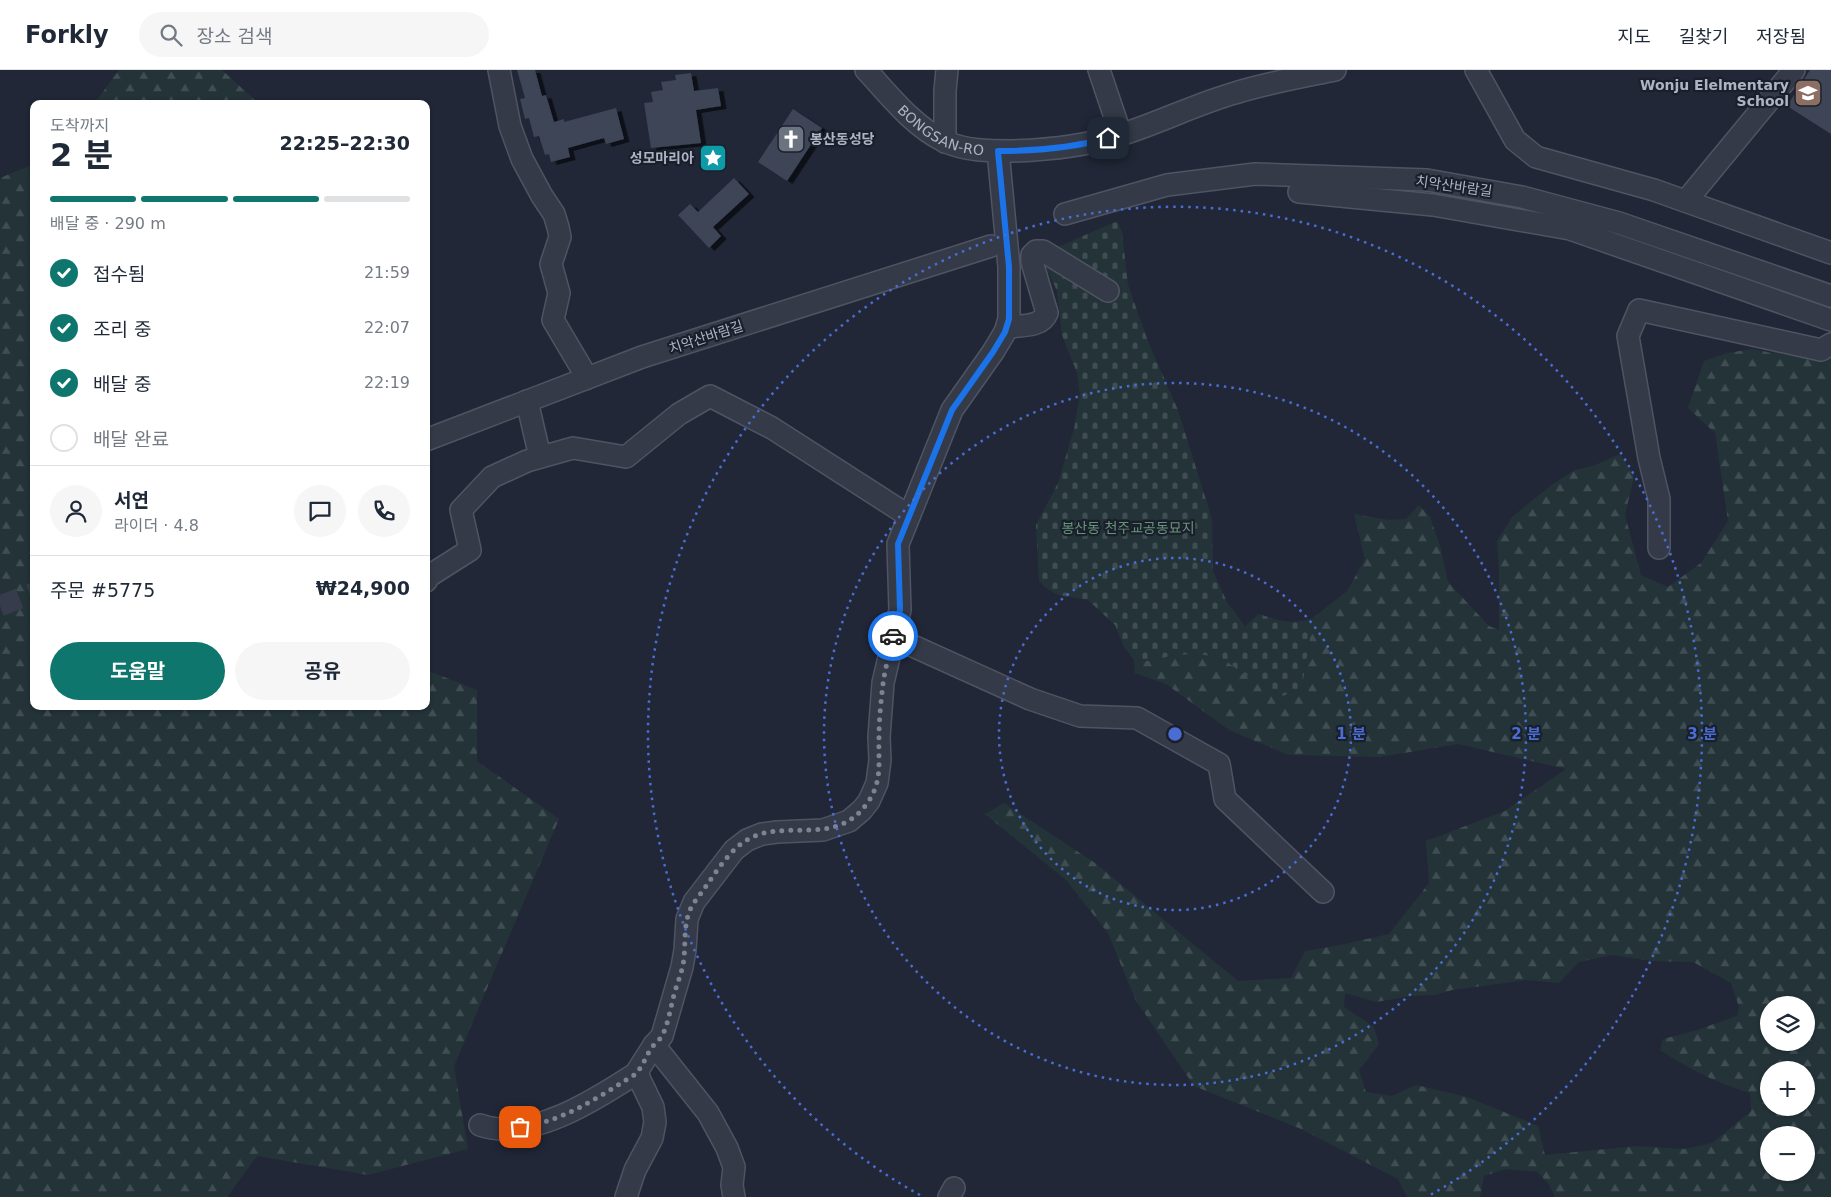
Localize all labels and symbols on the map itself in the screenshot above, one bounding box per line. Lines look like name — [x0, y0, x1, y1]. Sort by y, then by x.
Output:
place label: Wonju Elelmentary School — [1640, 77, 1789, 109]
school or university icon: Wonju Elelmentary School — [1793, 78, 1823, 108]
street label: BONGSAN-RO — [894, 102, 985, 158]
pin — [1087, 117, 1129, 159]
church icon: 봉산동성당 — [776, 124, 806, 154]
place label: 봉산동성당 — [810, 131, 875, 147]
place icon: 성모마리아 — [698, 143, 728, 173]
place label: 성모마리아 — [630, 150, 694, 166]
street label: 치악산바람길 — [1415, 173, 1493, 199]
street label: 치악산바람길 — [667, 317, 745, 357]
park label: 봉산동 천주교공동묘지 — [1061, 520, 1195, 536]
courier — [868, 611, 918, 661]
centre of rings — [1166, 725, 1184, 743]
text: 1 분 — [1336, 725, 1366, 743]
text: 2 분 — [1511, 725, 1541, 743]
text: 3 분 — [1687, 725, 1717, 743]
pin — [499, 1106, 541, 1148]

